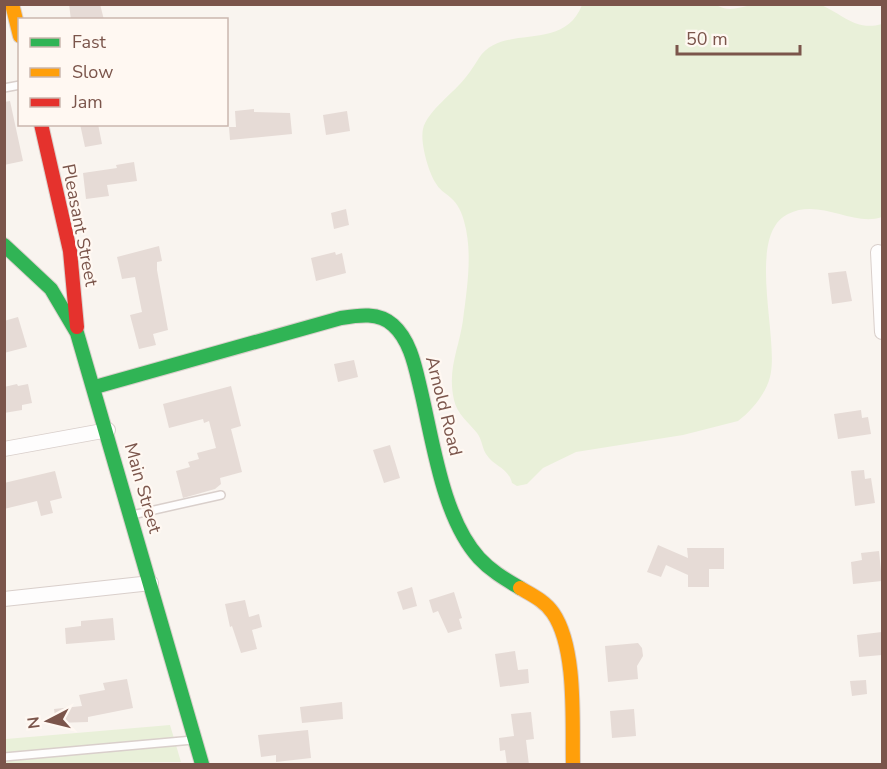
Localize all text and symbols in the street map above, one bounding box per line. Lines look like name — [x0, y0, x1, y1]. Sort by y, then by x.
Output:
legend — [18, 18, 228, 126]
scale bar — [677, 18, 800, 56]
text: 50 m — [686, 27, 728, 51]
text: Fast — [72, 30, 107, 54]
text: Slow — [72, 60, 113, 84]
text: Jam — [71, 90, 103, 114]
street label: Pleasant Street — [56, 162, 104, 289]
street label: Arnold Road — [420, 354, 468, 458]
street label: Main Street — [119, 440, 168, 537]
north arrow — [18, 691, 78, 751]
text: N — [22, 715, 46, 730]

